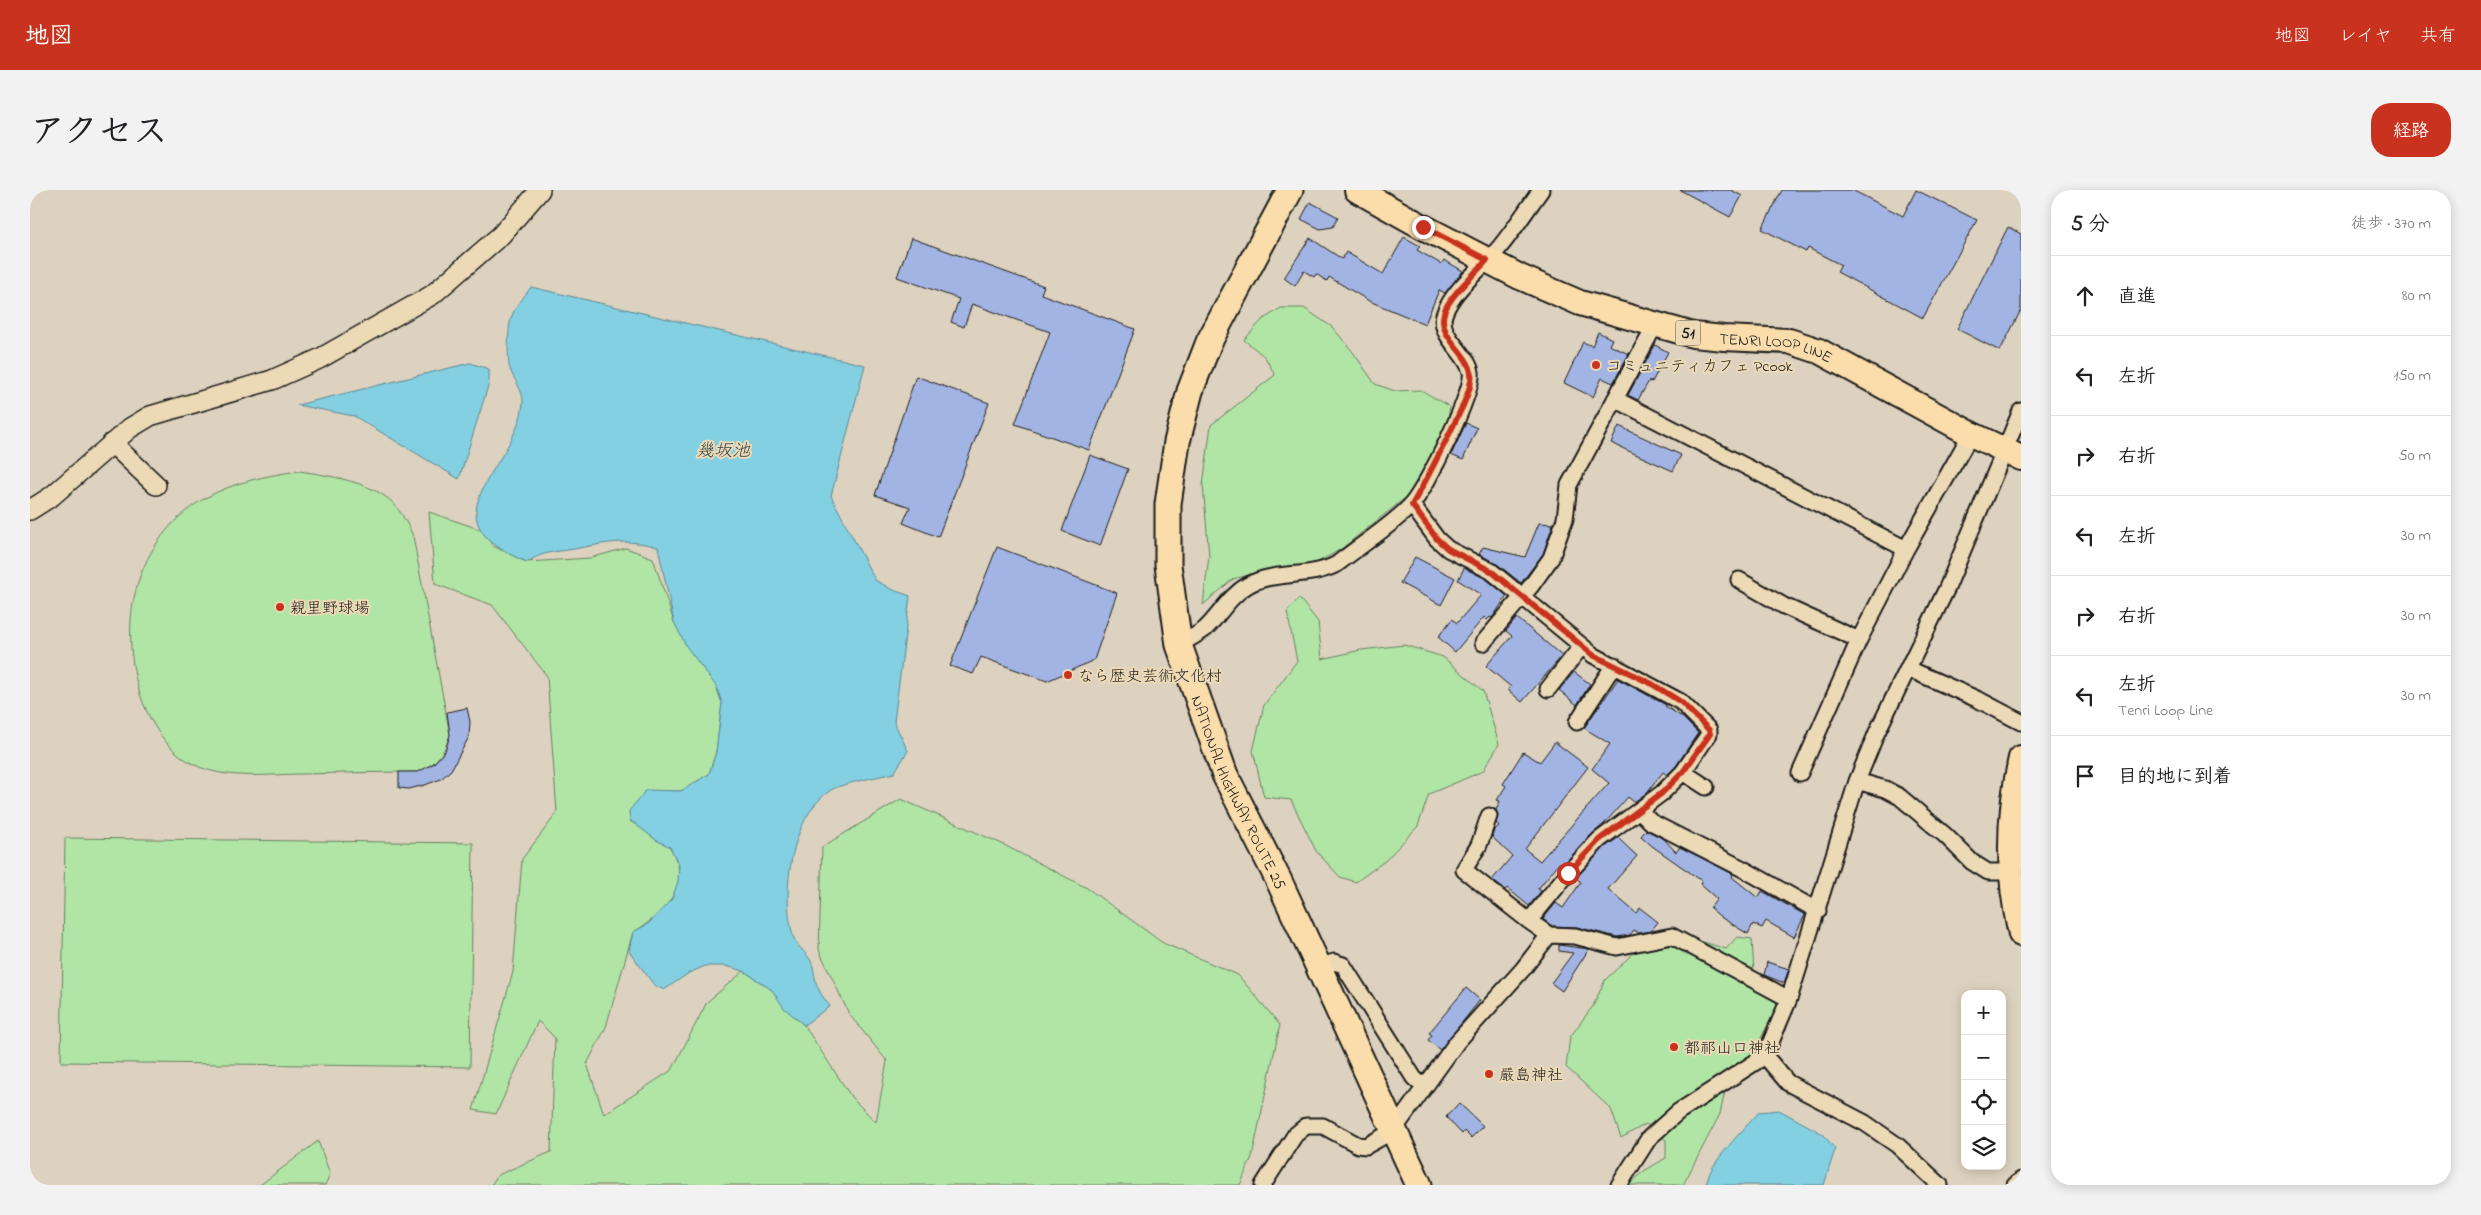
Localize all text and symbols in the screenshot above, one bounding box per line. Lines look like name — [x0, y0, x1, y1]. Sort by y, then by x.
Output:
text: 地図 — [25, 20, 73, 55]
text: 地図 — [2275, 24, 2311, 50]
text: レイヤ — [2339, 24, 2392, 50]
text: 共有 — [2420, 24, 2456, 50]
button: 経路 — [2371, 103, 2451, 157]
text: アクセス — [30, 108, 168, 159]
text: 5 分 — [2071, 210, 2109, 240]
text: 徒歩 · 370 m — [2351, 212, 2431, 236]
route end — [1412, 216, 1435, 239]
icon: ahead — [2071, 282, 2099, 310]
text: 直進 — [2118, 284, 2156, 311]
text: 80 m — [2402, 284, 2431, 308]
road number: 51 — [1676, 320, 1700, 346]
street label: TENRI LOOP LINE — [1718, 328, 1836, 370]
place label: コミュニティカフェ Pcook — [1606, 355, 1794, 379]
marker: コミュニティカフェ Pcook — [1590, 359, 1602, 371]
icon: left — [2071, 362, 2099, 390]
text: 左折 — [2118, 364, 2156, 391]
text: 150 m — [2393, 364, 2431, 388]
water label: 幾坂池 — [696, 439, 751, 465]
icon: right — [2071, 442, 2099, 470]
text: 右折 — [2118, 444, 2156, 471]
text: 50 m — [2399, 444, 2431, 468]
icon: left — [2071, 522, 2099, 550]
text: 左折 — [2118, 524, 2156, 551]
text: 30 m — [2401, 524, 2431, 548]
place label: 親里野球場 — [290, 597, 370, 621]
marker: 親里野球場 — [274, 601, 286, 613]
icon: right — [2071, 602, 2099, 630]
text: 右折 — [2118, 604, 2156, 631]
text: 30 m — [2401, 604, 2431, 628]
place label: なら歴史芸術文化村 — [1078, 665, 1222, 689]
marker: なら歴史芸術文化村 — [1062, 669, 1074, 681]
text: 左折 — [2118, 672, 2156, 699]
icon: left — [2071, 682, 2099, 710]
text: 30 m — [2401, 684, 2431, 708]
street label: NATIONAL HIGHWAY ROUTE 25 — [1184, 693, 1291, 894]
text: Tenri Loop Line — [2118, 699, 2213, 723]
icon: arrive — [2071, 762, 2099, 790]
text: 目的地に到着 — [2118, 764, 2232, 791]
route start — [1557, 862, 1580, 885]
map controls — [1961, 990, 2006, 1170]
button: + — [1961, 990, 2006, 1035]
button: − — [1961, 1035, 2006, 1080]
place label: 都祁山口神社 — [1684, 1037, 1780, 1061]
marker: 都祁山口神社 — [1668, 1041, 1680, 1053]
place label: 嚴島神社 — [1499, 1064, 1563, 1088]
marker: 嚴島神社 — [1483, 1068, 1495, 1080]
button: locate — [1961, 1080, 2006, 1125]
button: layers — [1961, 1125, 2006, 1170]

